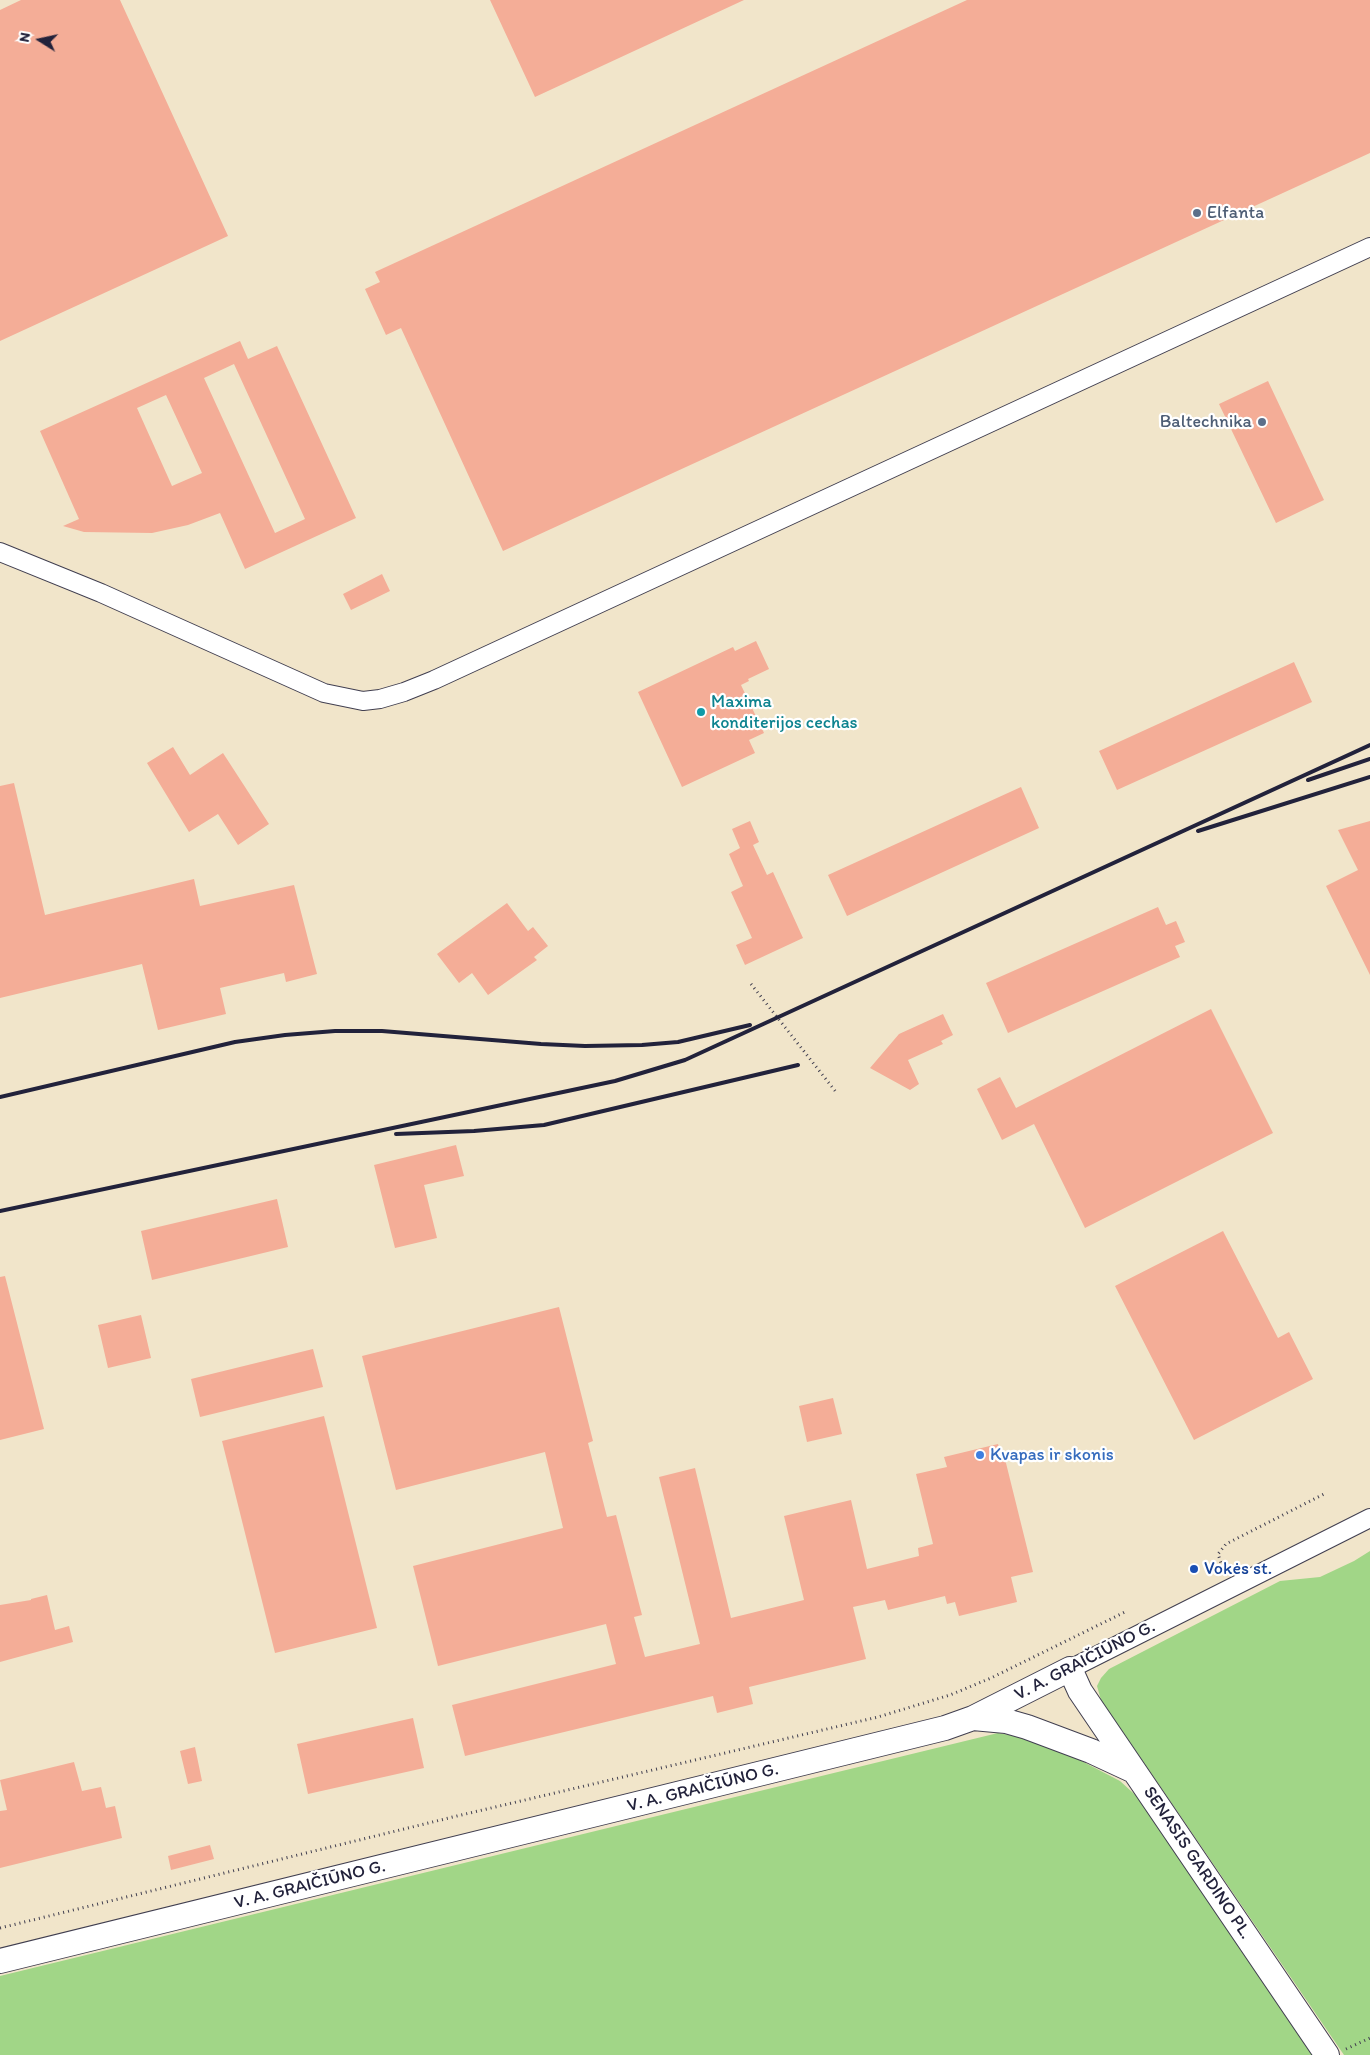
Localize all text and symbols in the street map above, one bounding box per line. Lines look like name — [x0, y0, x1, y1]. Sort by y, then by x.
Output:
north arrow — [15, 15, 65, 65]
text: N — [16, 31, 34, 43]
place label: Elfanta — [1207, 202, 1264, 224]
marker: Elfanta — [1191, 207, 1203, 219]
place label: Baltechnika — [1160, 411, 1252, 433]
marker: Baltechnika — [1256, 416, 1268, 428]
place label: Maxima konditerijos cechas — [711, 691, 858, 734]
marker: Maxima konditerijos cechas — [695, 706, 707, 718]
place label: Kvapas ir skonis — [990, 1444, 1114, 1466]
marker: Kvapas ir skonis — [974, 1449, 986, 1461]
place label: Vokės st. — [1204, 1558, 1272, 1580]
marker: Vokės st. — [1188, 1563, 1200, 1575]
street label: V. A. GRAIČIŪNO G. — [1011, 1616, 1159, 1706]
street label: V. A. GRAIČIŪNO G. — [625, 1759, 781, 1817]
street label: SENASIS GARDINO PL. — [1138, 1783, 1256, 1943]
street label: V. A. GRAIČIŪNO G. — [232, 1856, 388, 1914]

